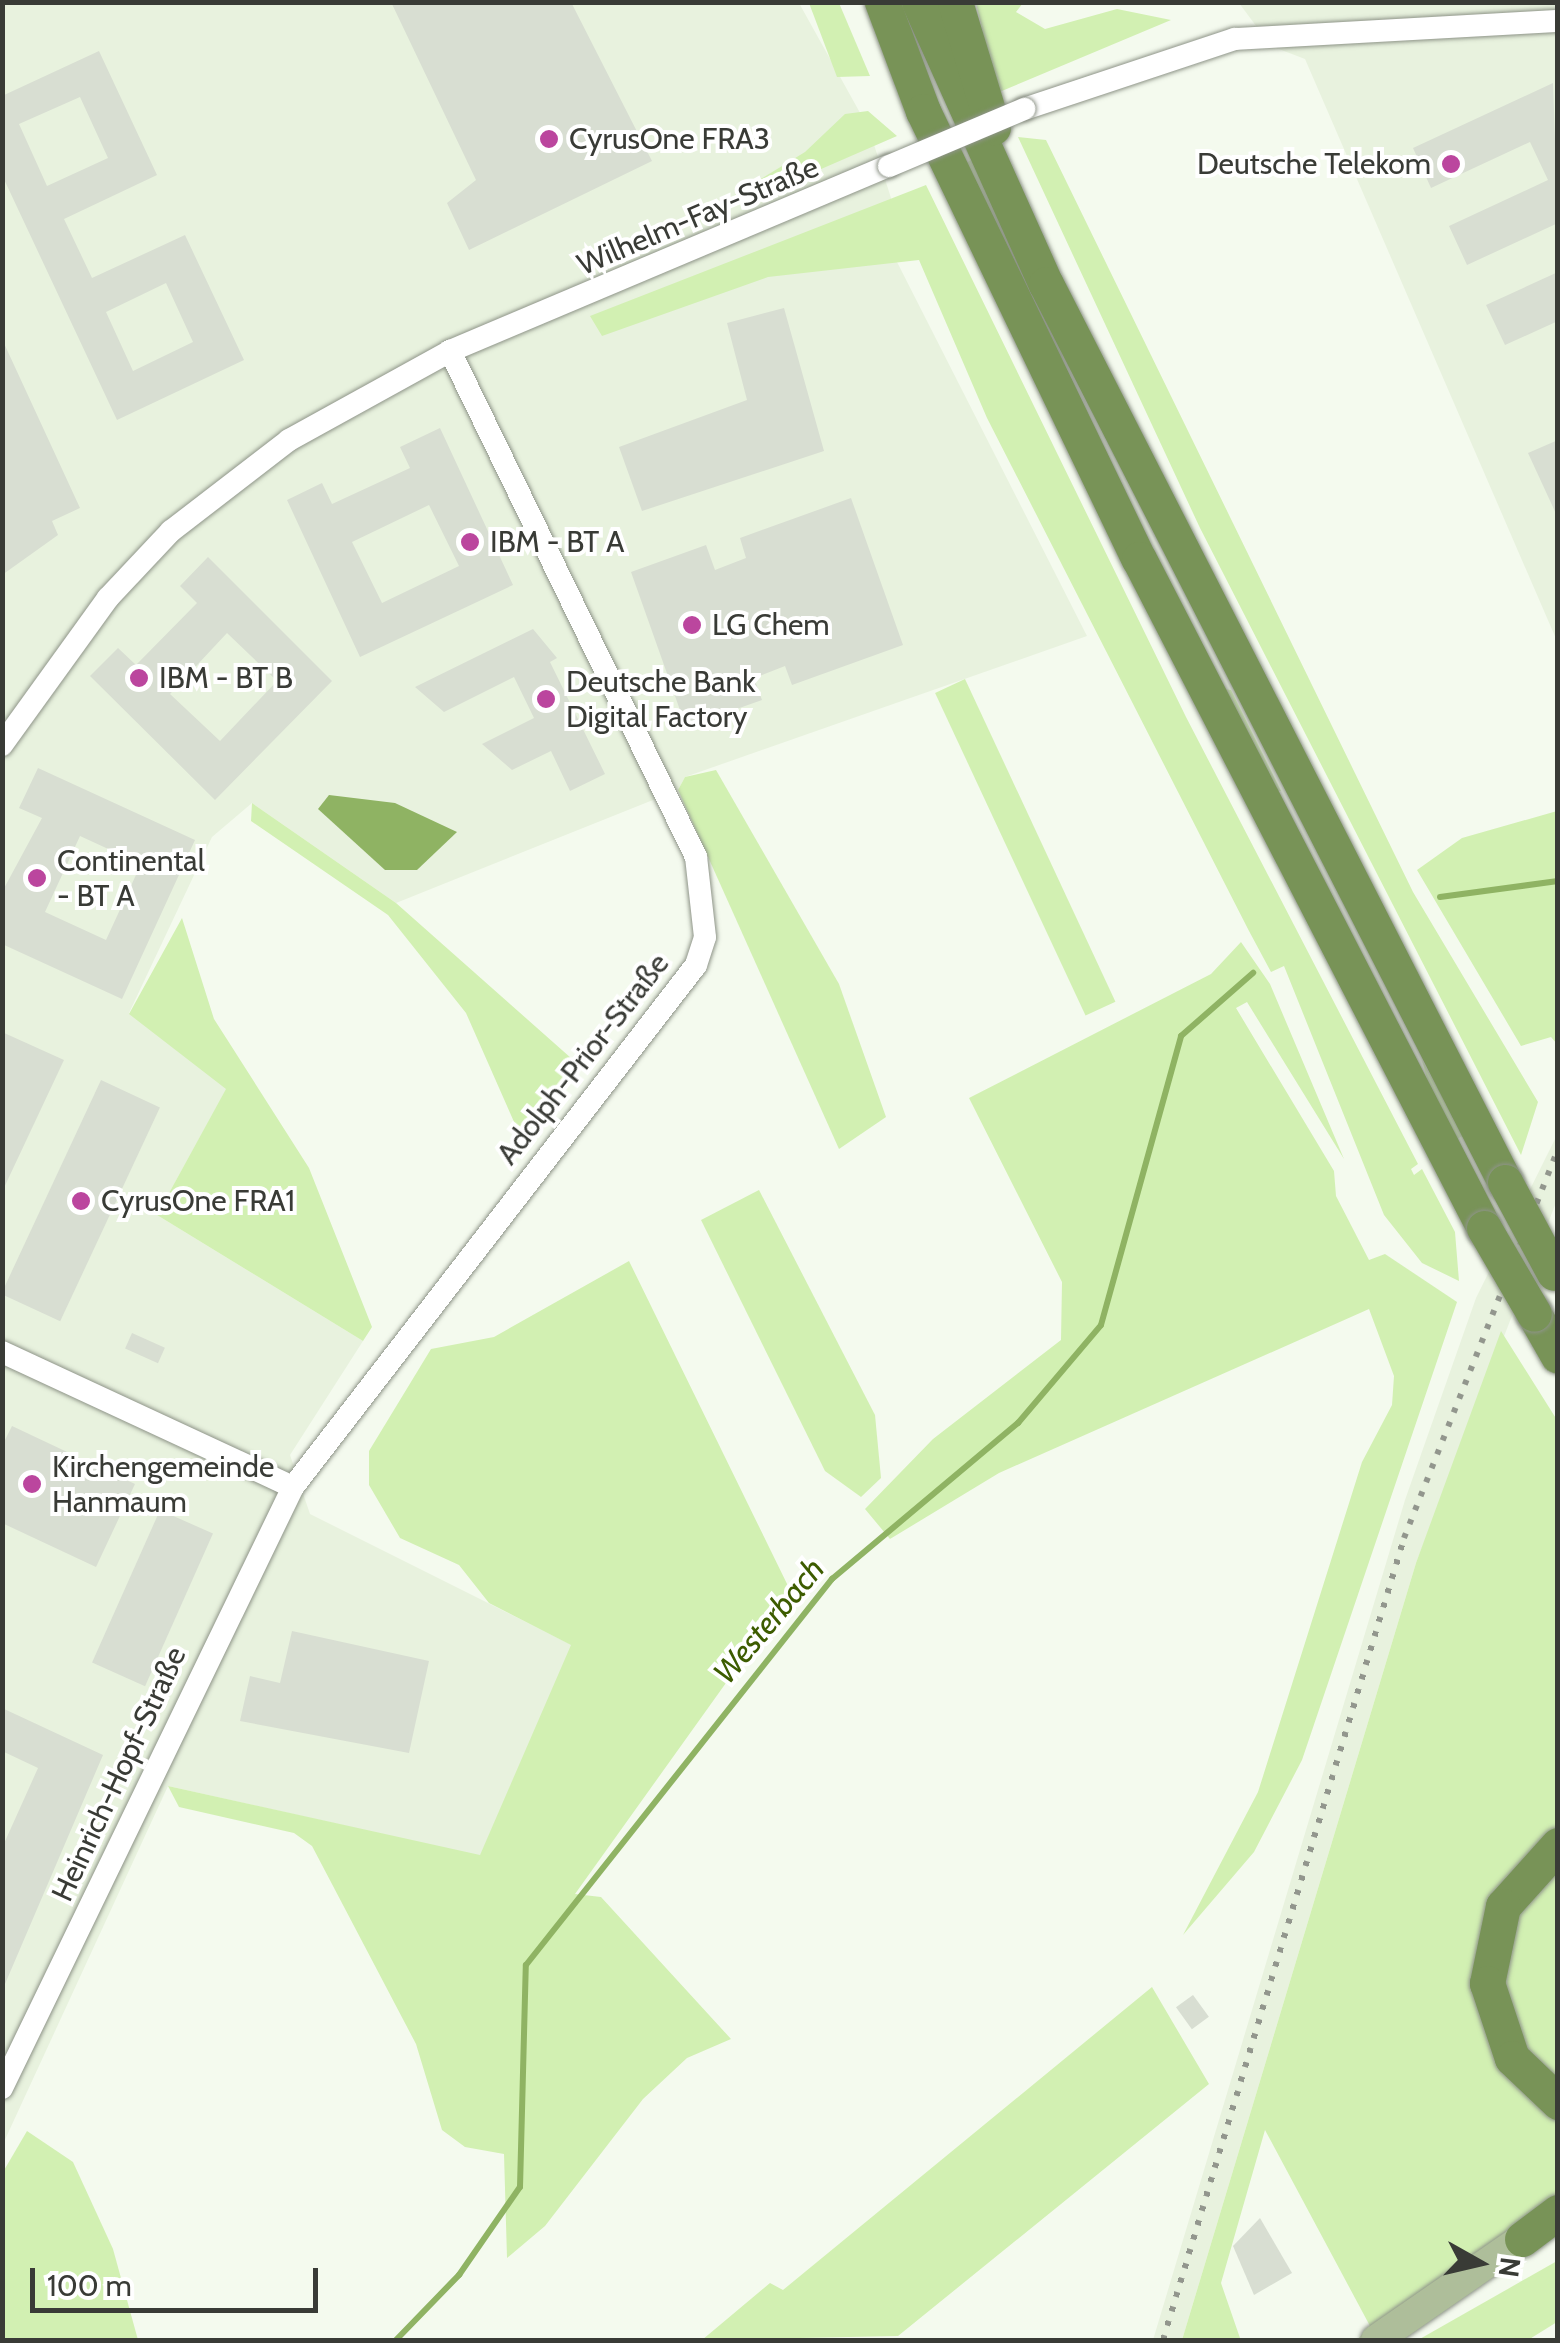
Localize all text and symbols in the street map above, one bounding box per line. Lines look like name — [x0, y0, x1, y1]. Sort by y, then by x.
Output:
place label: CyrusOne FRA3 — [569, 121, 770, 157]
marker: CyrusOne FRA3 — [538, 128, 560, 150]
place label: Deutsche Telekom — [1197, 146, 1431, 182]
street label: Wilhelm-Fay-Straße — [572, 149, 824, 283]
marker: Deutsche Telekom — [1440, 153, 1462, 175]
place label: IBM - BT A — [490, 524, 624, 560]
marker: IBM - BT A — [459, 531, 481, 553]
place label: LG Chem — [712, 607, 830, 643]
marker: LG Chem — [681, 614, 703, 636]
place label: IBM - BT B — [159, 660, 293, 696]
place label: Deutsche Bank Digital Factory — [566, 664, 756, 734]
marker: IBM - BT B — [128, 667, 150, 689]
marker: Deutsche Bank Digital Factory — [535, 688, 557, 710]
place label: Continental - BT A — [57, 843, 205, 914]
marker: Continental - BT A — [26, 867, 48, 889]
street label: Adolph-Prior-Straße — [489, 946, 677, 1172]
place label: CyrusOne FRA1 — [101, 1183, 295, 1219]
marker: CyrusOne FRA1 — [70, 1190, 92, 1212]
place label: Kirchengemeinde Hanmaum — [52, 1449, 274, 1520]
marker: Kirchengemeinde Hanmaum — [21, 1473, 43, 1495]
water label: Westerbach — [705, 1550, 833, 1692]
street label: Heinrich-Hopf-Straße — [44, 1641, 194, 1907]
north arrow — [1430, 2213, 1530, 2313]
scale bar — [35, 2248, 322, 2310]
text: N — [1491, 2255, 1528, 2279]
text: 100 m — [47, 2267, 132, 2304]

